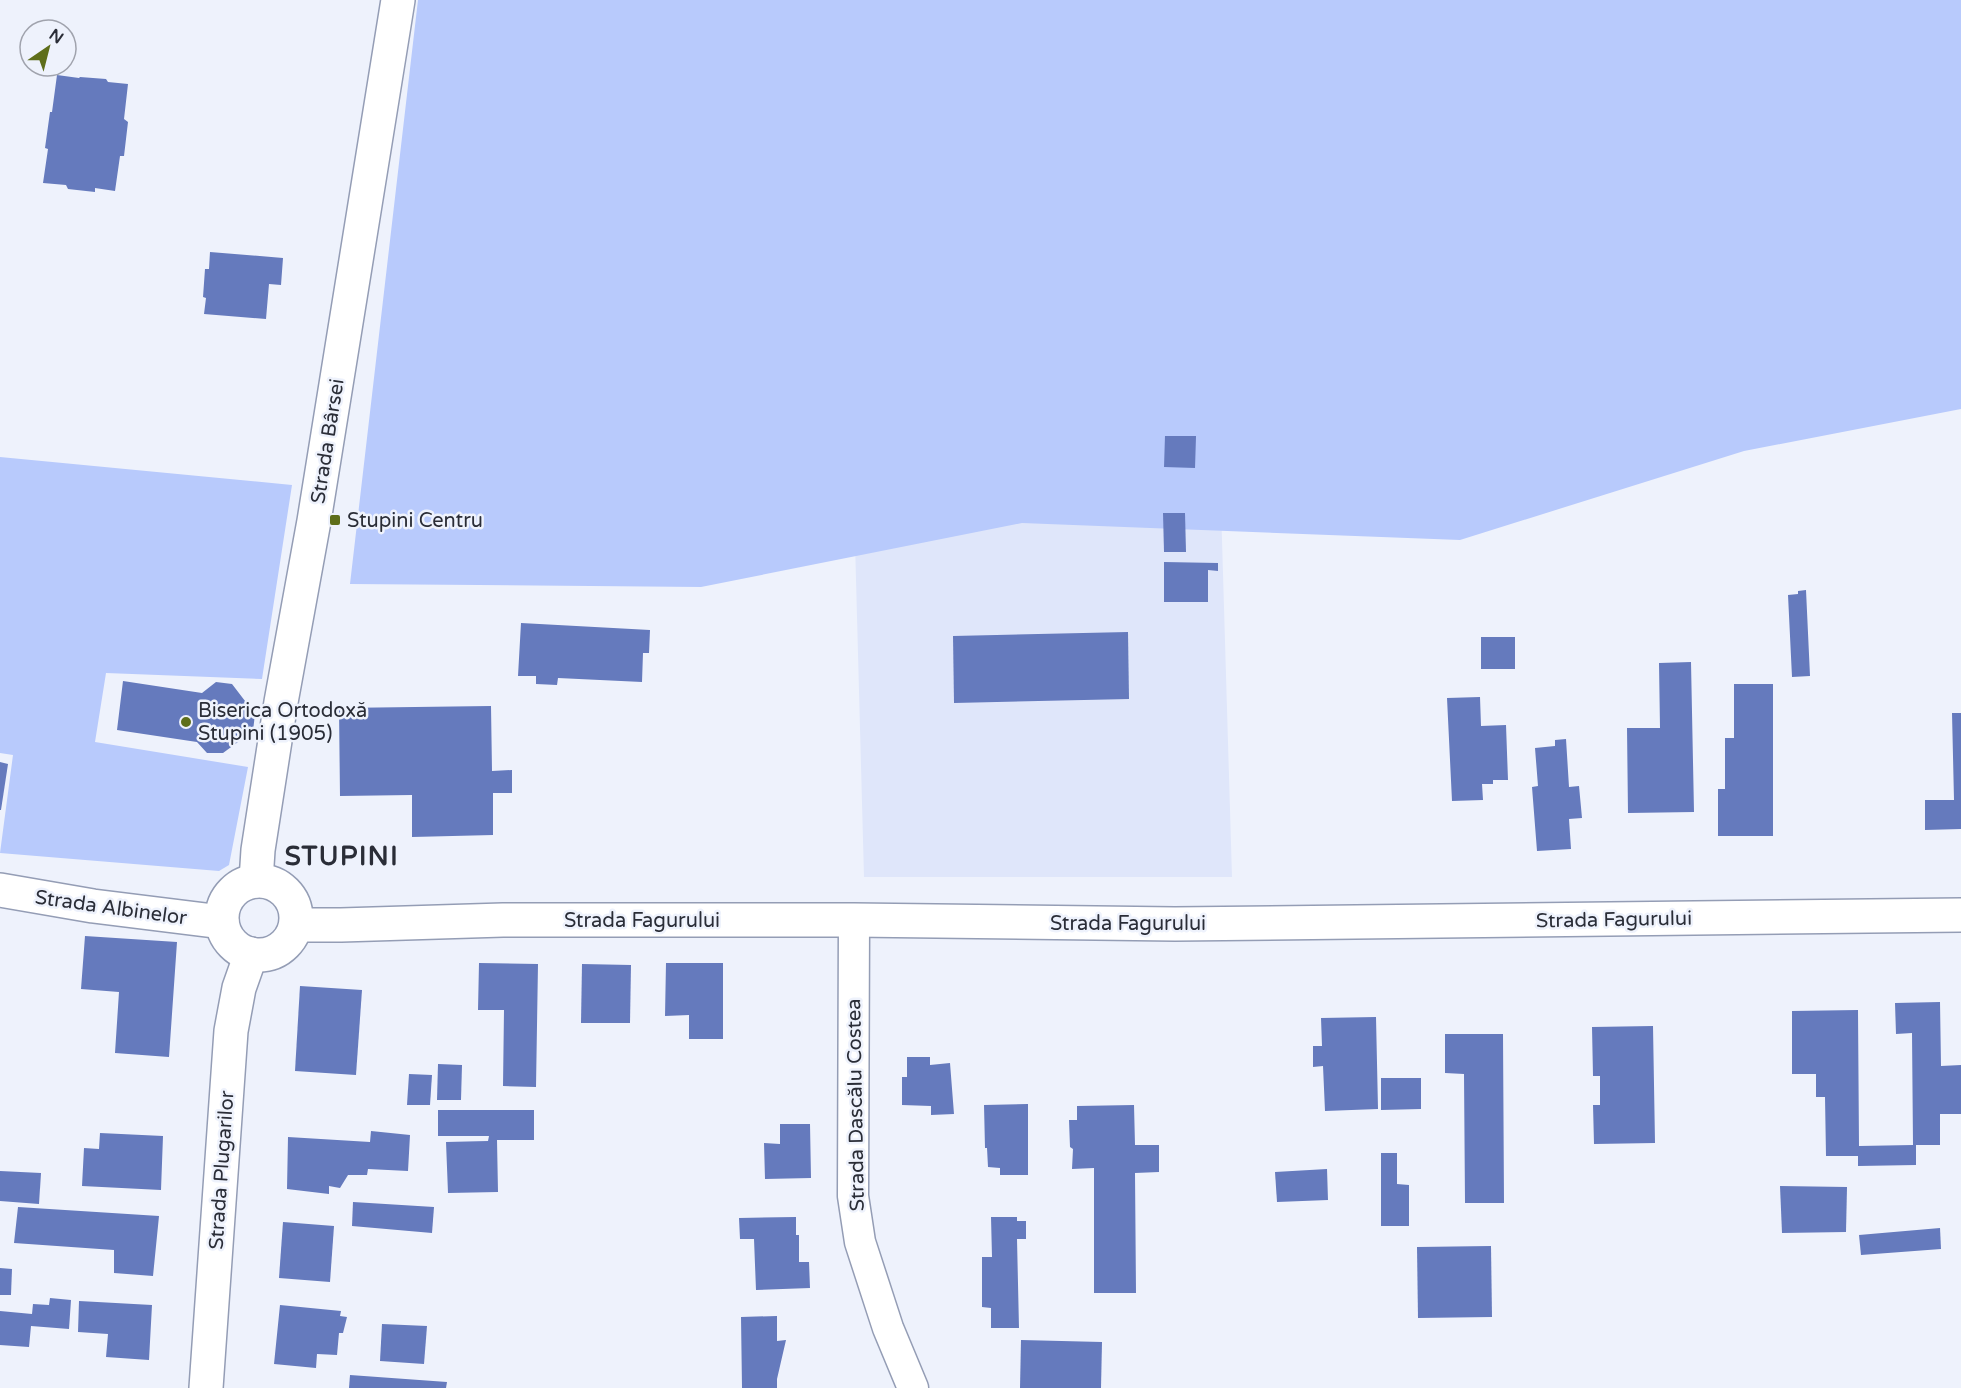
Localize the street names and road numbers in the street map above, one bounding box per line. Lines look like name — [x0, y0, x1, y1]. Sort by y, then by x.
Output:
street label: Strada Bârsei — [306, 377, 350, 505]
street label: Strada Albinelor — [33, 885, 189, 931]
street label: Strada Fagurului — [1536, 907, 1692, 933]
street label: Strada Fagurului — [564, 909, 720, 933]
street label: Strada Fagurului — [1050, 912, 1206, 936]
street label: Strada Dascălu Costea — [842, 998, 870, 1212]
street label: Strada Plugarilor — [204, 1089, 240, 1250]

